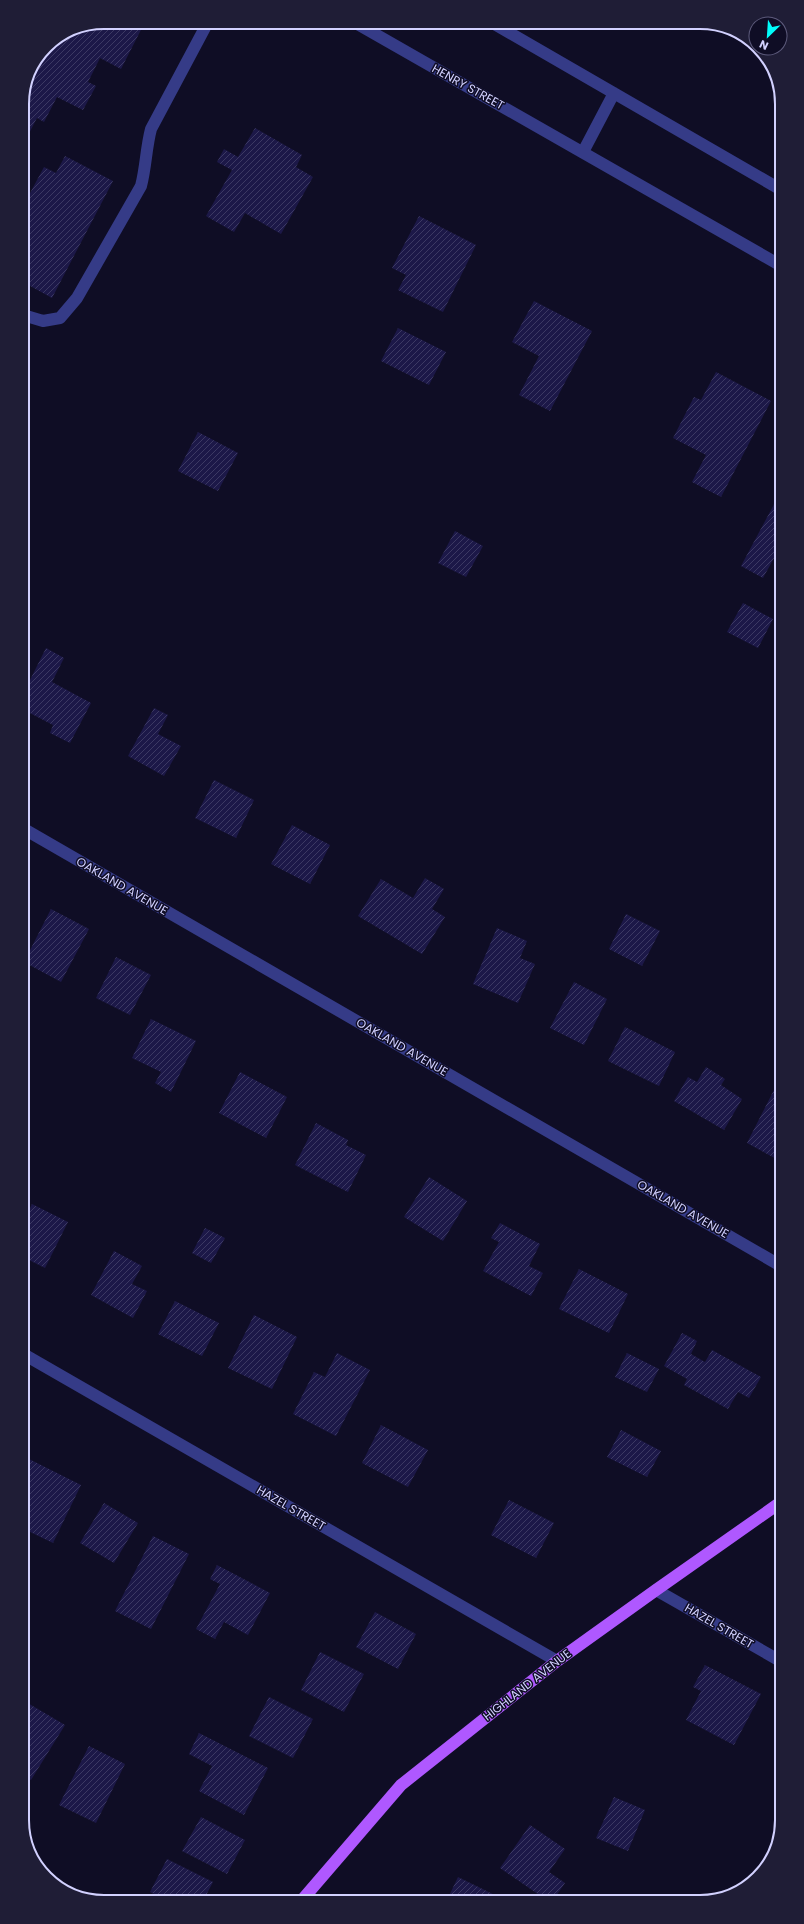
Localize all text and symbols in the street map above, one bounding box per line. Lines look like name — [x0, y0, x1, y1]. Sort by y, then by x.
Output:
north arrow — [748, 16, 788, 56]
text: N — [757, 36, 771, 54]
street label: HENRY STREET — [429, 60, 508, 114]
street label: OAKLAND AVENUE — [73, 852, 171, 919]
street label: OAKLAND AVENUE — [353, 1013, 451, 1080]
street label: OAKLAND AVENUE — [634, 1175, 732, 1242]
street label: HAZEL STREET — [254, 1481, 329, 1534]
street label: HAZEL STREET — [682, 1599, 757, 1652]
street label: HIGHLAND AVENUE — [479, 1645, 574, 1724]

